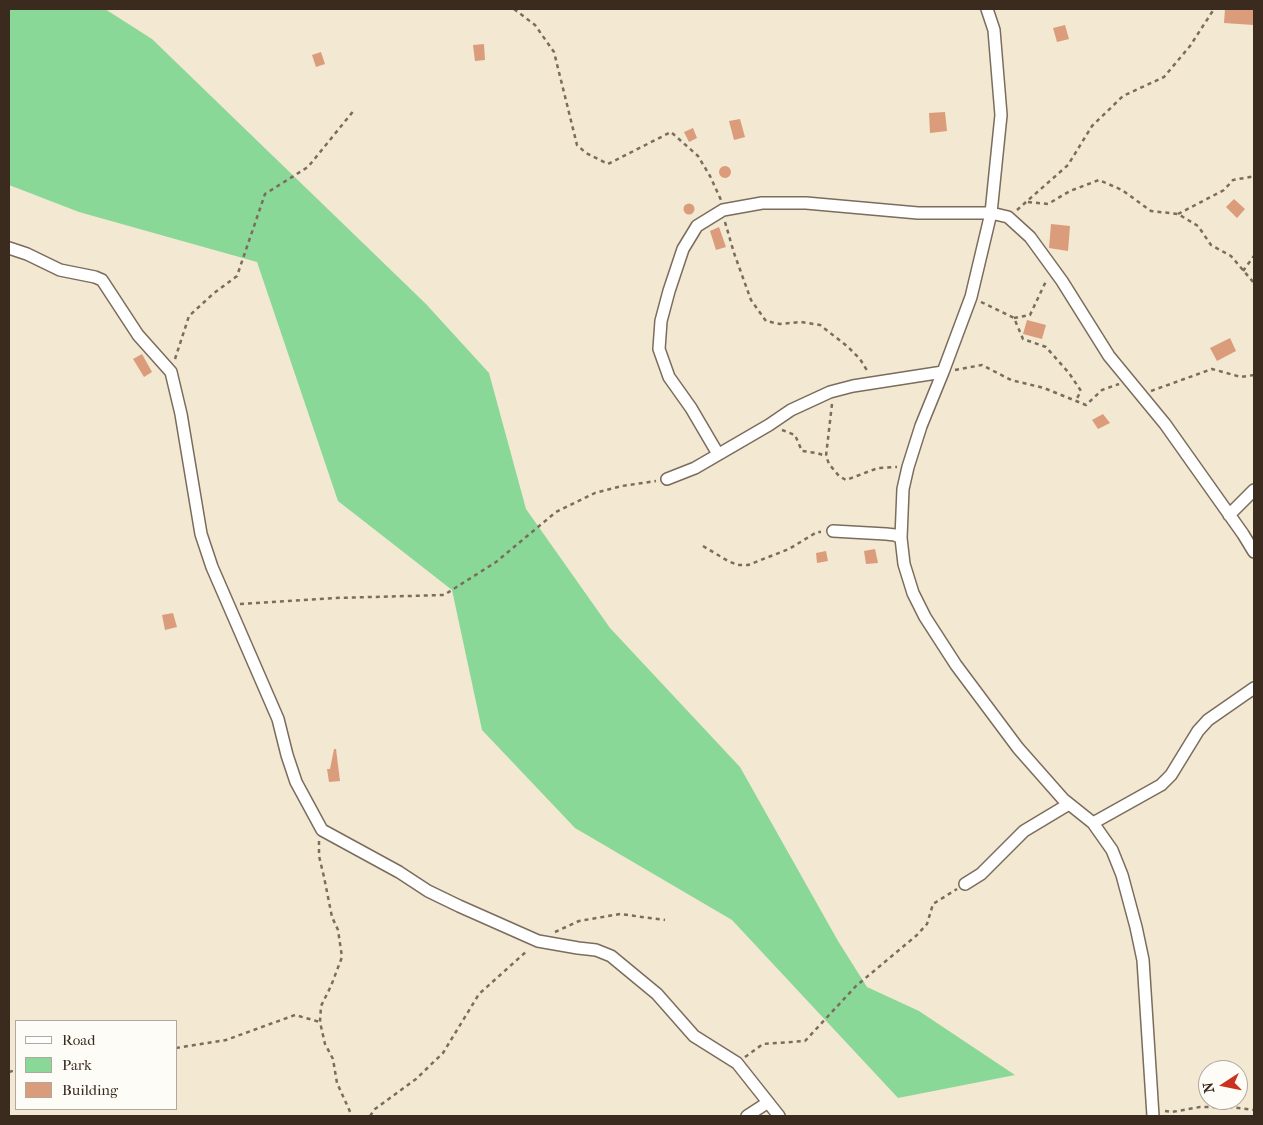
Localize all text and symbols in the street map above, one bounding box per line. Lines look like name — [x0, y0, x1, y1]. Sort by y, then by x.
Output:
legend — [15, 1020, 178, 1110]
text: Road — [62, 1031, 95, 1049]
text: Park — [62, 1056, 92, 1074]
north arrow — [1198, 1060, 1248, 1110]
text: Building — [62, 1081, 118, 1099]
text: N — [1199, 1081, 1218, 1095]

